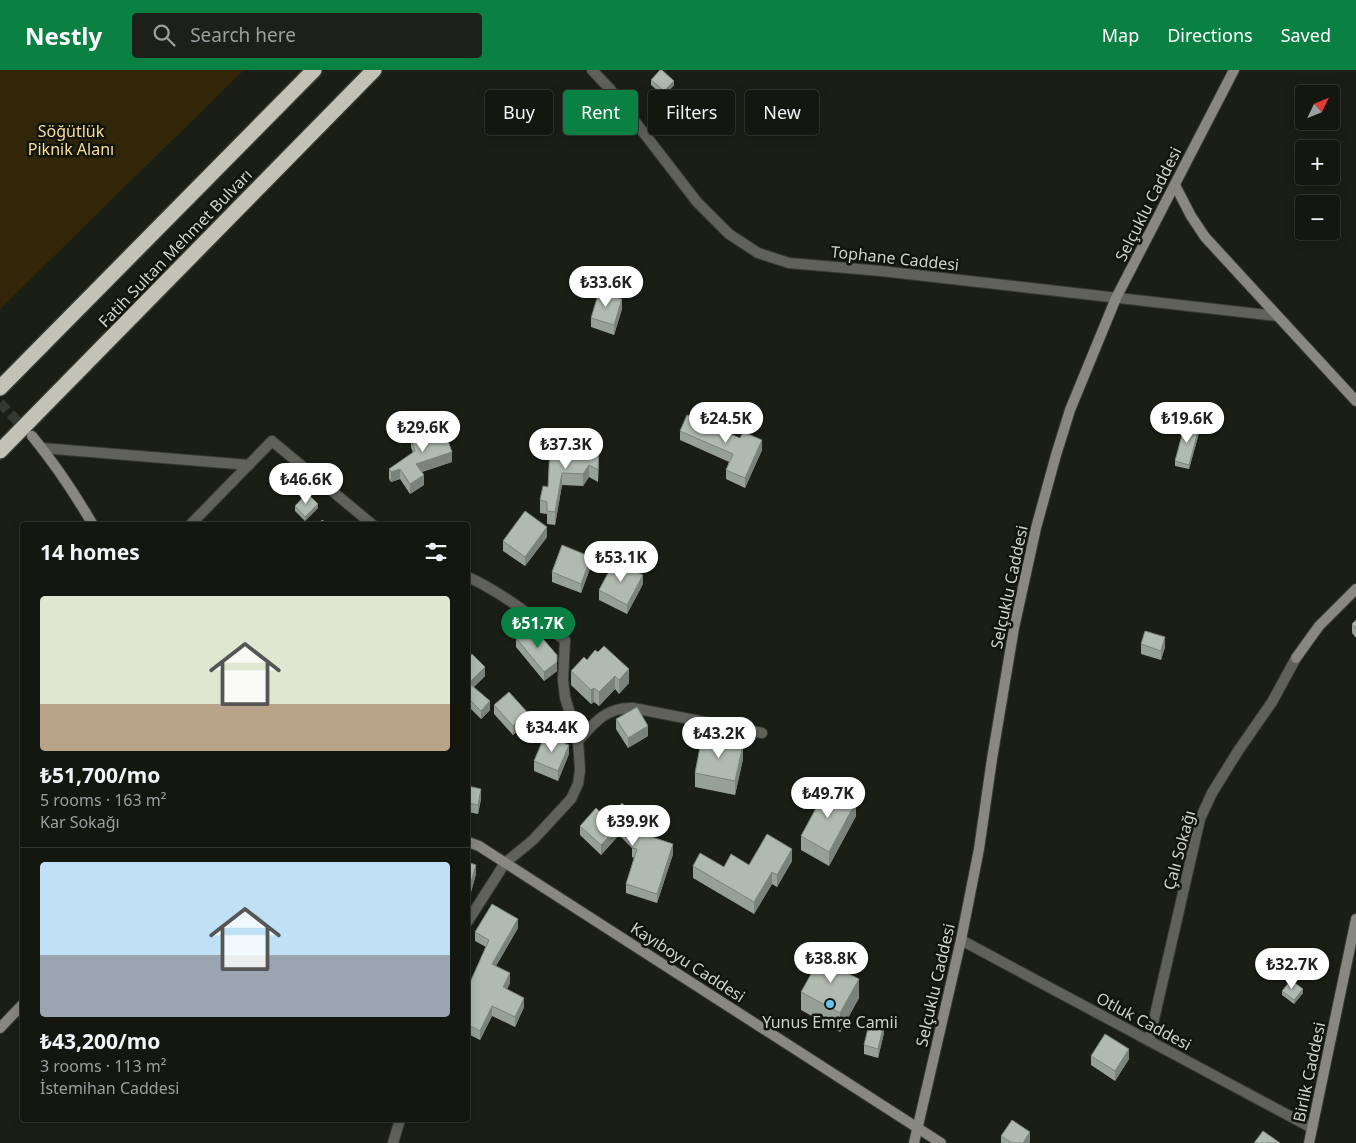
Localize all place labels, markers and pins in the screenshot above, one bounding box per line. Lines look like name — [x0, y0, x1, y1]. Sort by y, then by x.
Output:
pin: ₺33.6K — [565, 266, 647, 308]
pin: ₺24.5K — [685, 402, 767, 444]
pin: ₺19.6K — [1146, 402, 1228, 444]
pin: ₺29.6K — [382, 410, 464, 453]
pin: ₺37.3K — [525, 428, 607, 470]
pin: ₺46.6K — [265, 462, 347, 505]
pin: ₺53.1K — [580, 540, 662, 583]
pin: ₺51.7K — [497, 606, 579, 649]
pin: ₺34.4K — [511, 710, 593, 753]
pin: ₺43.2K — [678, 716, 760, 759]
pin: ₺49.7K — [787, 776, 869, 819]
pin: ₺39.9K — [592, 804, 674, 847]
pin: ₺38.8K — [790, 942, 872, 984]
pin: ₺32.7K — [1251, 948, 1333, 990]
marker: Yunus Emre Camii — [824, 998, 836, 1010]
place label: Yunus Emre Camii — [762, 1011, 898, 1033]

